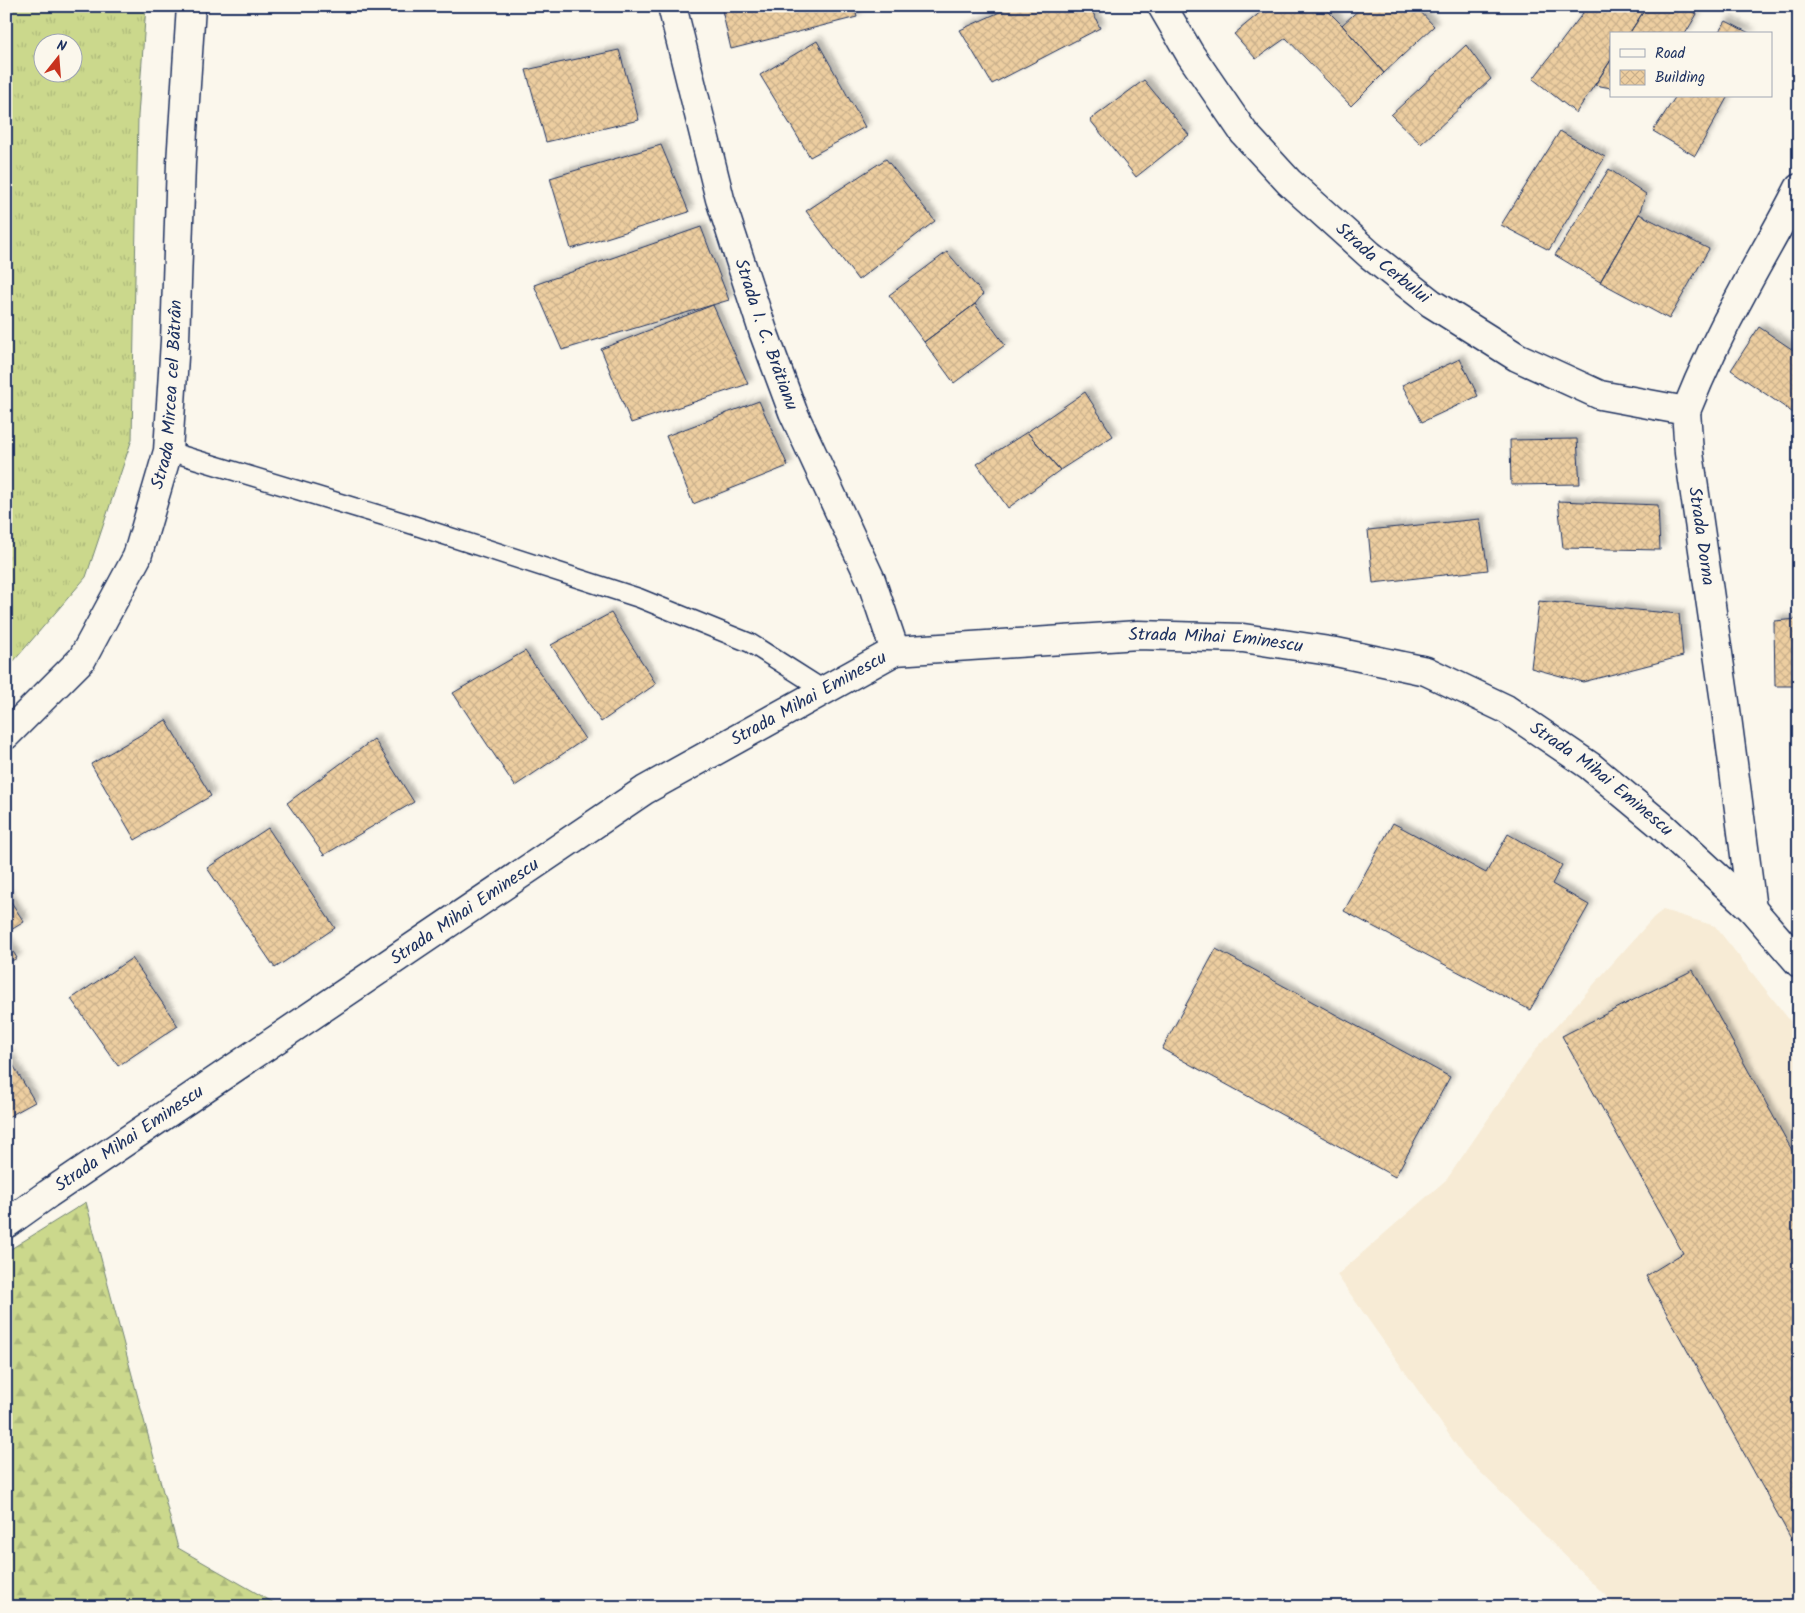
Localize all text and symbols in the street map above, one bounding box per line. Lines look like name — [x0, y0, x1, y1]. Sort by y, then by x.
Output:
north arrow — [32, 32, 82, 82]
legend — [1610, 32, 1772, 98]
text: N — [54, 35, 69, 58]
text: Road — [1655, 42, 1686, 66]
text: Building — [1655, 66, 1705, 90]
street label: Strada Cerbului — [1328, 216, 1437, 312]
street label: Strada I. C. Brătianu — [726, 255, 806, 415]
street label: Strada Mircea cel Bătrân — [143, 299, 191, 493]
street label: Strada Dorna — [1680, 485, 1723, 588]
street label: Strada Mihai Eminescu — [1128, 620, 1305, 661]
street label: Strada Mihai Eminescu — [725, 644, 893, 754]
street label: Strada Mihai Eminescu — [1523, 714, 1680, 844]
street label: Strada Mihai Eminescu — [384, 851, 546, 973]
street label: Strada Mihai Eminescu — [49, 1078, 210, 1200]

